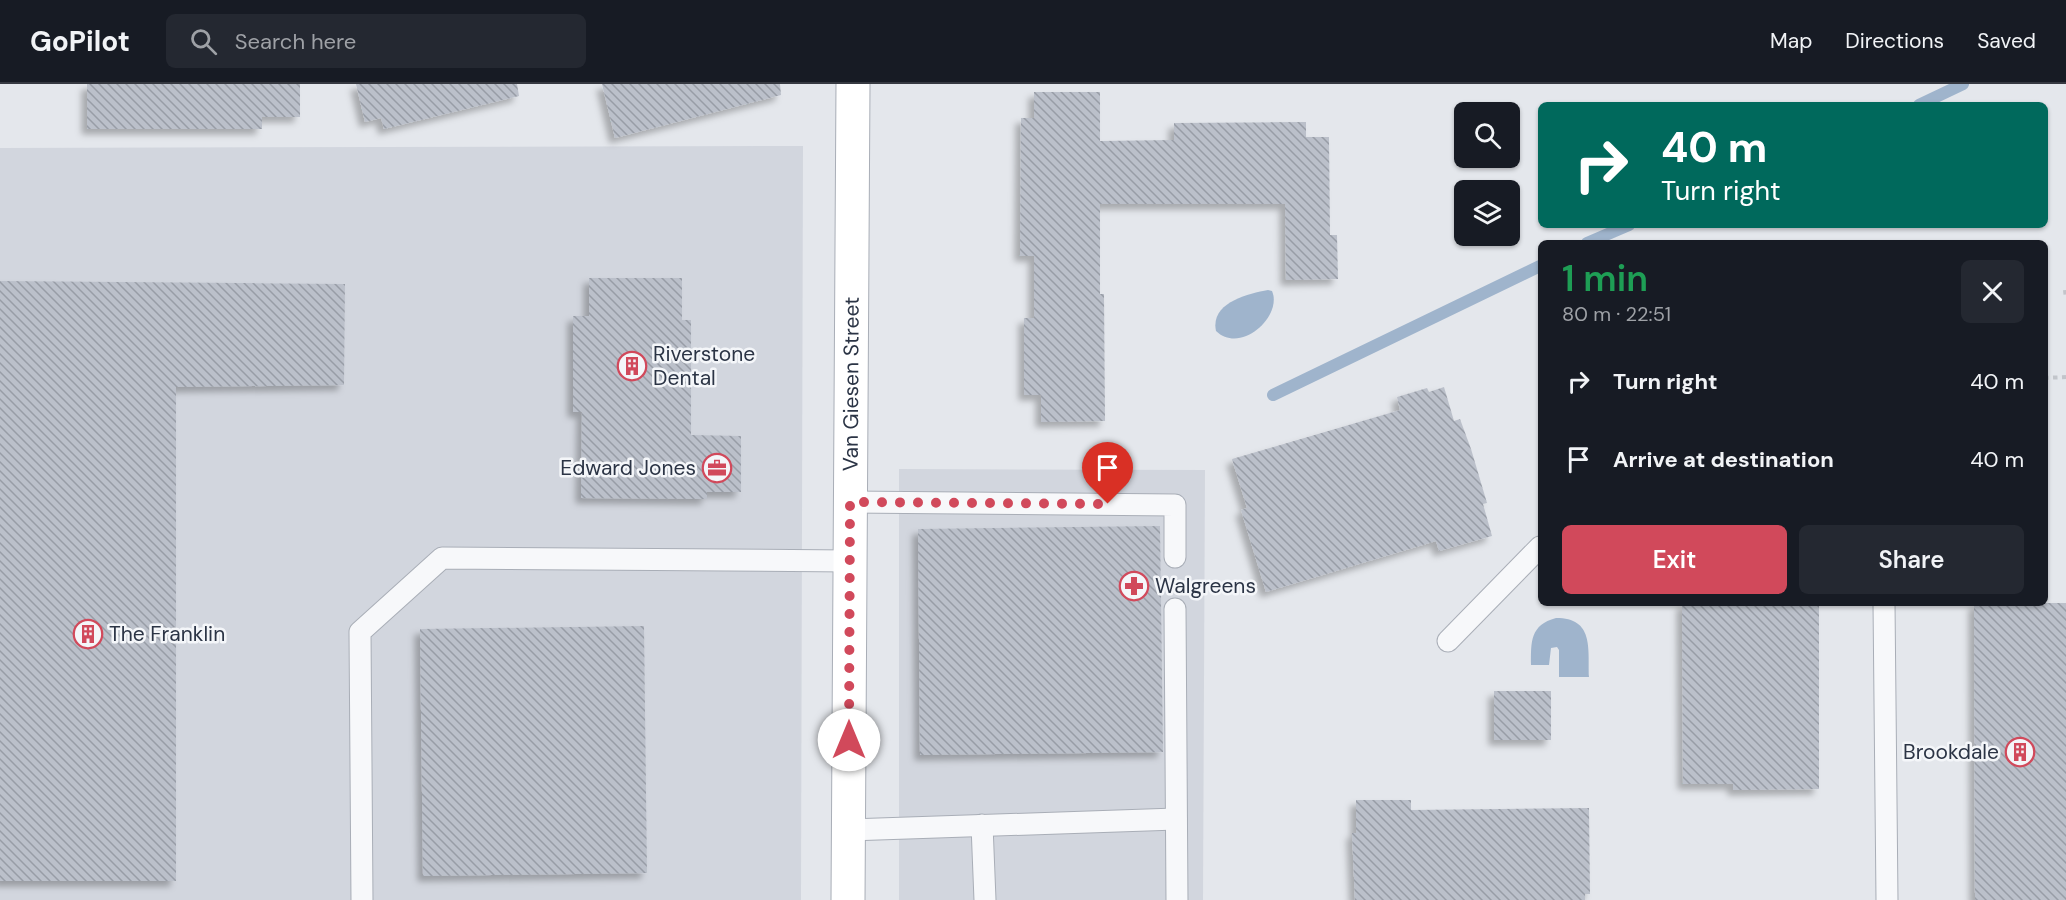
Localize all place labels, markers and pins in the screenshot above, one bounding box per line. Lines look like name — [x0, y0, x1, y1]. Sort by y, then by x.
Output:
place label: Riverstone Dental — [653, 340, 755, 392]
building icon: Riverstone Dental — [616, 350, 648, 382]
pin — [1082, 442, 1133, 504]
office icon: Edward Jones — [701, 452, 733, 484]
place label: Edward Jones — [560, 454, 696, 482]
pharmacy icon: Walgreens — [1118, 570, 1150, 602]
place label: Walgreens — [1155, 572, 1256, 600]
building icon: The Franklin — [72, 618, 104, 650]
place label: The Franklin — [109, 620, 225, 648]
building icon: Brookdale — [2004, 736, 2036, 768]
place label: Brookdale — [1903, 738, 1999, 766]

